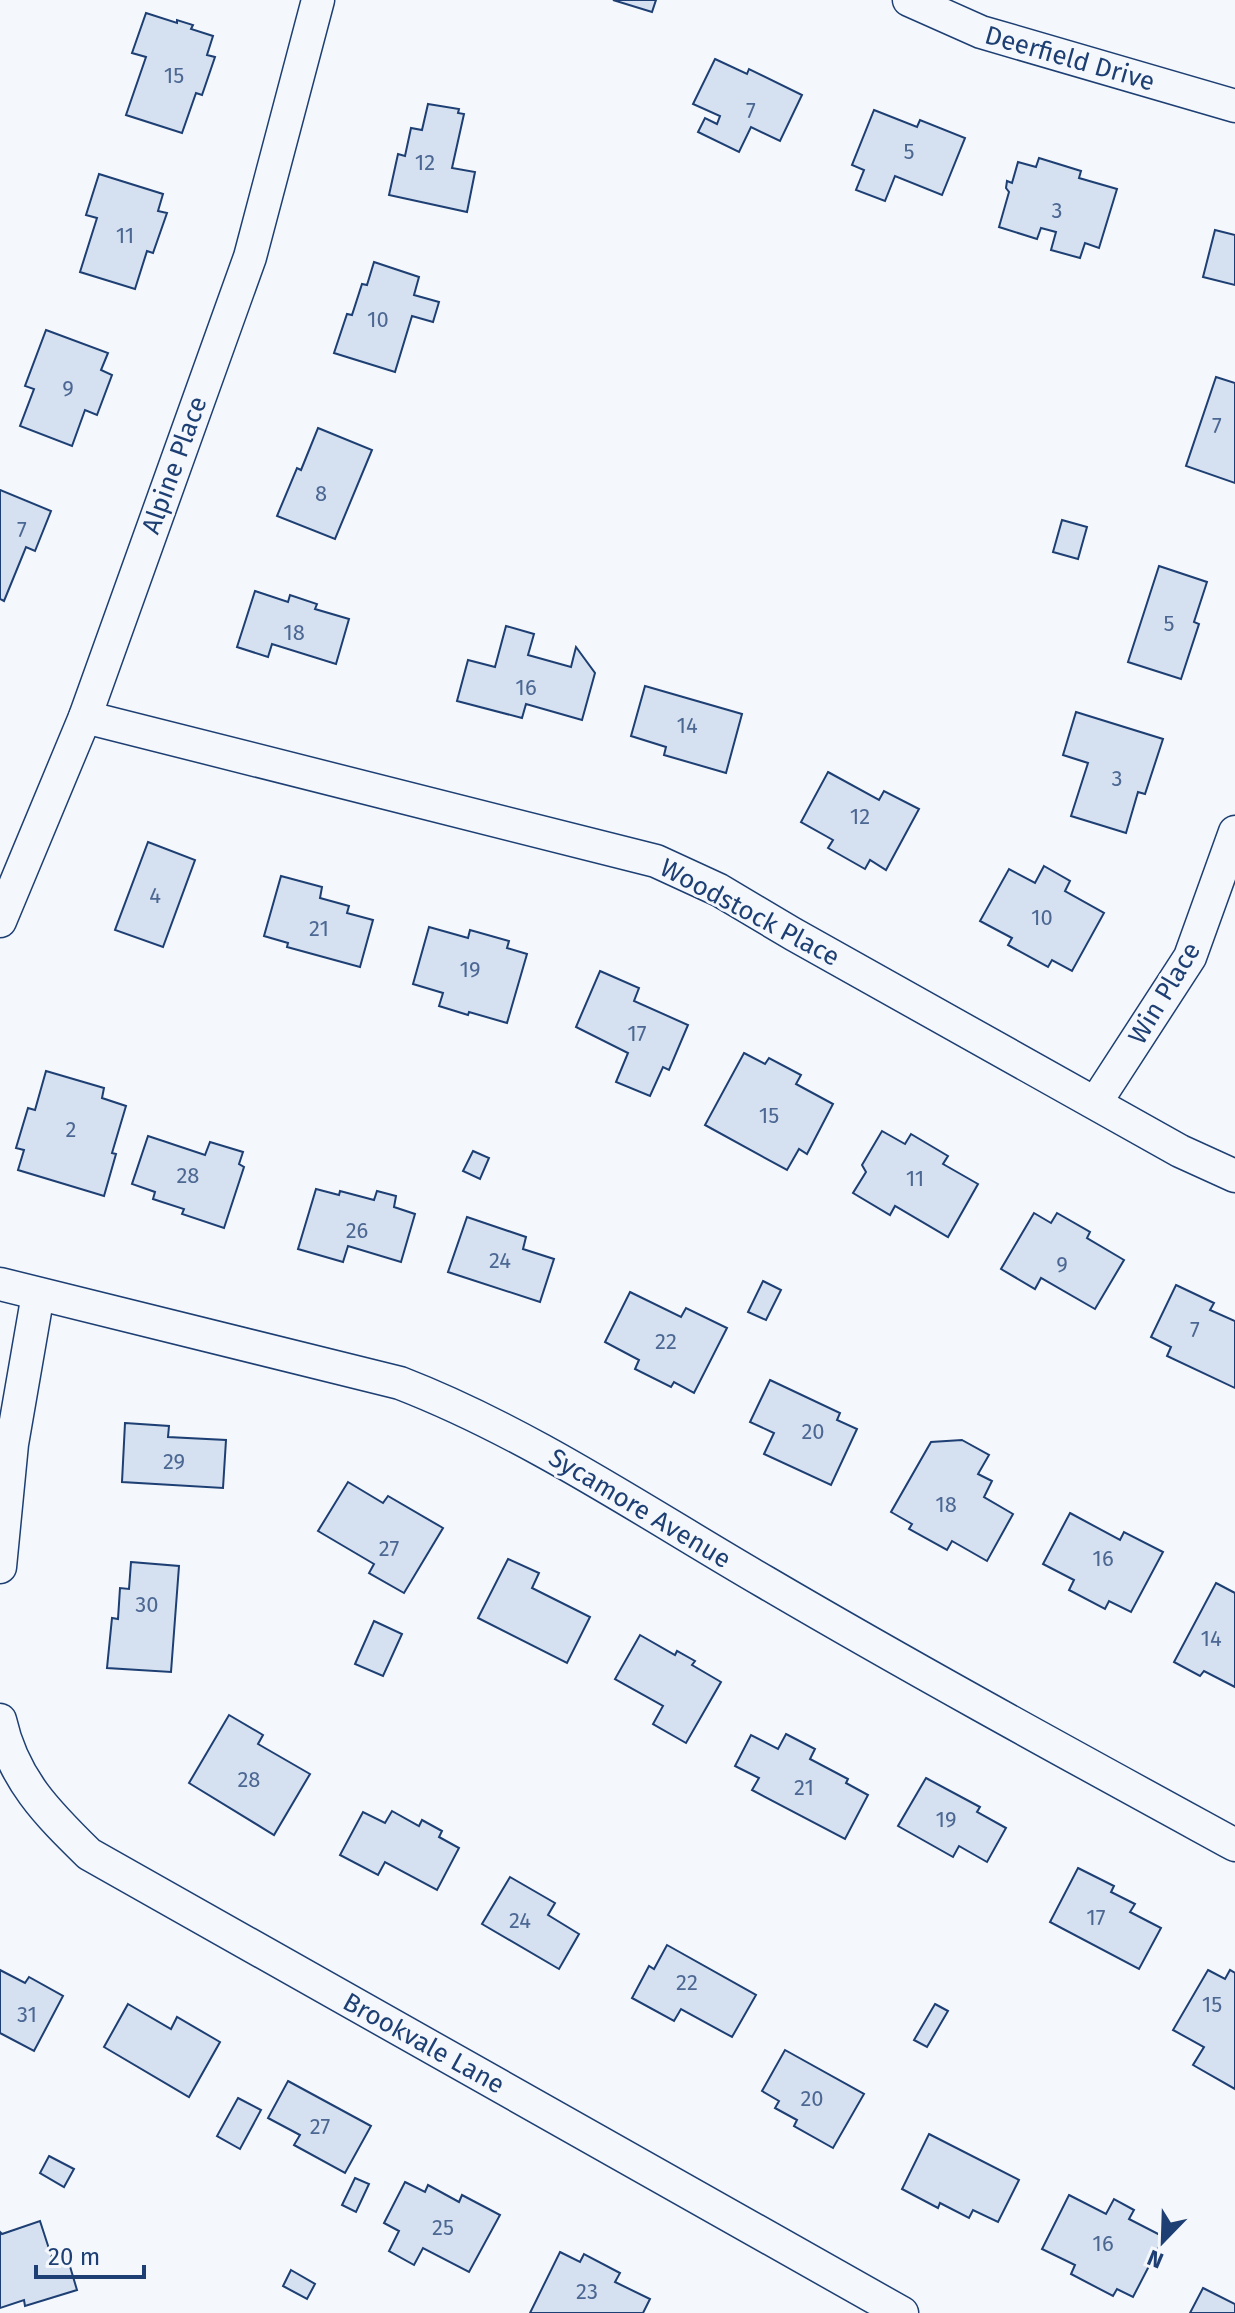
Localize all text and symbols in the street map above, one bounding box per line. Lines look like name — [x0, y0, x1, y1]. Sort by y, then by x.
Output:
street label: Deerfield Drive — [981, 19, 1158, 98]
house number: 15 — [164, 62, 184, 89]
house number: 7 — [746, 97, 756, 124]
house number: 5 — [903, 138, 915, 165]
house number: 12 — [415, 149, 435, 176]
house number: 3 — [1052, 197, 1062, 224]
house number: 11 — [116, 222, 134, 249]
house number: 10 — [367, 306, 389, 333]
house number: 9 — [62, 375, 74, 402]
street label: Alpine Place — [135, 392, 214, 538]
house number: 7 — [1212, 412, 1222, 439]
house number: 8 — [315, 480, 327, 507]
house number: 7 — [17, 516, 27, 543]
house number: 5 — [1163, 610, 1175, 637]
house number: 18 — [283, 619, 305, 646]
house number: 16 — [515, 674, 537, 701]
house number: 14 — [676, 712, 698, 739]
house number: 3 — [1112, 765, 1122, 792]
house number: 12 — [850, 803, 870, 830]
street label: Woodstock Place — [655, 852, 845, 973]
house number: 4 — [149, 882, 161, 909]
house number: 10 — [1031, 904, 1053, 931]
house number: 21 — [309, 915, 329, 942]
street label: Win Place — [1122, 937, 1207, 1050]
house number: 19 — [459, 956, 481, 983]
house number: 17 — [627, 1020, 647, 1047]
house number: 15 — [759, 1102, 779, 1129]
house number: 2 — [66, 1116, 76, 1143]
house number: 28 — [176, 1162, 200, 1189]
house number: 11 — [906, 1165, 924, 1192]
house number: 26 — [346, 1217, 368, 1244]
house number: 24 — [489, 1247, 511, 1274]
house number: 9 — [1056, 1251, 1068, 1278]
house number: 7 — [1190, 1316, 1200, 1343]
house number: 22 — [655, 1328, 677, 1355]
house number: 20 — [801, 1418, 825, 1445]
street label: Sycamore Avenue — [543, 1442, 736, 1575]
house number: 29 — [163, 1448, 185, 1475]
house number: 18 — [935, 1491, 957, 1518]
house number: 27 — [379, 1535, 399, 1562]
house number: 16 — [1092, 1545, 1114, 1572]
house number: 30 — [135, 1591, 159, 1618]
house number: 14 — [1200, 1625, 1222, 1652]
house number: 28 — [237, 1766, 261, 1793]
house number: 21 — [794, 1774, 814, 1801]
house number: 19 — [935, 1806, 957, 1833]
house number: 17 — [1086, 1904, 1106, 1931]
house number: 24 — [509, 1907, 531, 1934]
house number: 22 — [676, 1969, 698, 1996]
street label: Brookvale Lane — [338, 1986, 510, 2101]
house number: 15 — [1202, 1991, 1222, 2018]
house number: 31 — [17, 2001, 37, 2028]
house number: 20 — [800, 2085, 824, 2112]
house number: 27 — [310, 2113, 330, 2140]
north arrow — [1123, 2201, 1203, 2281]
house number: 25 — [432, 2214, 454, 2241]
scale bar — [36, 2229, 144, 2279]
house number: 16 — [1092, 2230, 1114, 2257]
text: 20 m — [48, 2243, 100, 2271]
text: N — [1143, 2244, 1167, 2274]
house number: 23 — [576, 2278, 598, 2305]

